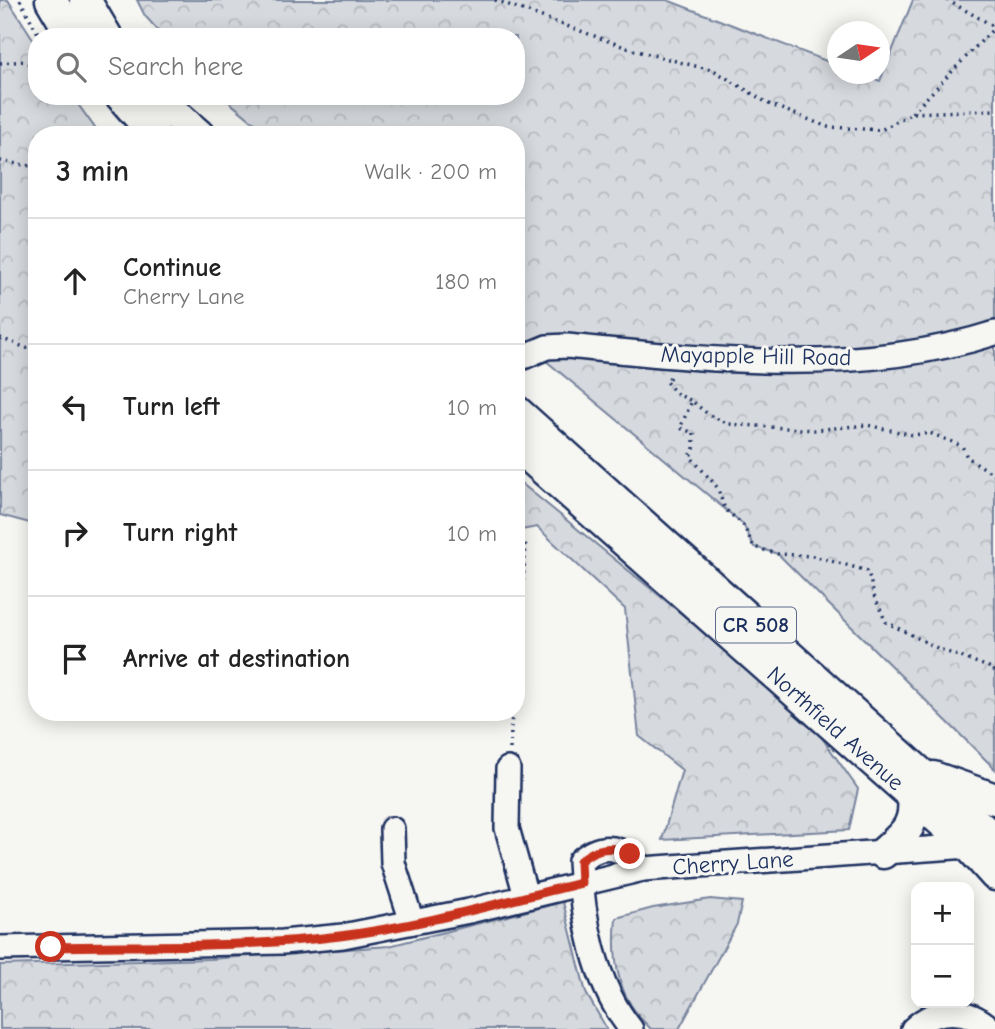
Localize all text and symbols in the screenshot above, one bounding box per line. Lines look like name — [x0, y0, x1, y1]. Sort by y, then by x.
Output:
north arrow — [827, 21, 890, 84]
search box — [28, 28, 525, 105]
icon: search — [52, 48, 90, 86]
text: Search here — [108, 52, 243, 82]
text: 3 min — [56, 154, 129, 189]
text: Walk · 200 m — [364, 158, 497, 185]
text: Continue — [123, 253, 221, 283]
icon: ahead — [56, 262, 94, 300]
text: 180 m — [435, 268, 497, 295]
text: Cherry Lane — [123, 283, 244, 310]
street label: Mayapple Hill Road — [660, 341, 852, 371]
icon: left — [56, 388, 94, 426]
text: Turn left — [123, 392, 220, 422]
text: 10 m — [447, 394, 497, 421]
icon: right — [56, 514, 94, 552]
text: Turn right — [123, 518, 237, 548]
text: 10 m — [447, 520, 497, 547]
road number: CR 508 — [716, 608, 796, 642]
icon: arrive — [56, 640, 94, 678]
text: Arrive at destination — [123, 644, 350, 674]
street label: Northfield Avenue — [762, 660, 910, 796]
route end — [614, 838, 645, 869]
street label: Cherry Lane — [671, 845, 795, 881]
map controls — [911, 882, 974, 1008]
button: + — [911, 882, 974, 945]
route start — [35, 931, 66, 962]
button: − — [911, 945, 974, 1008]

